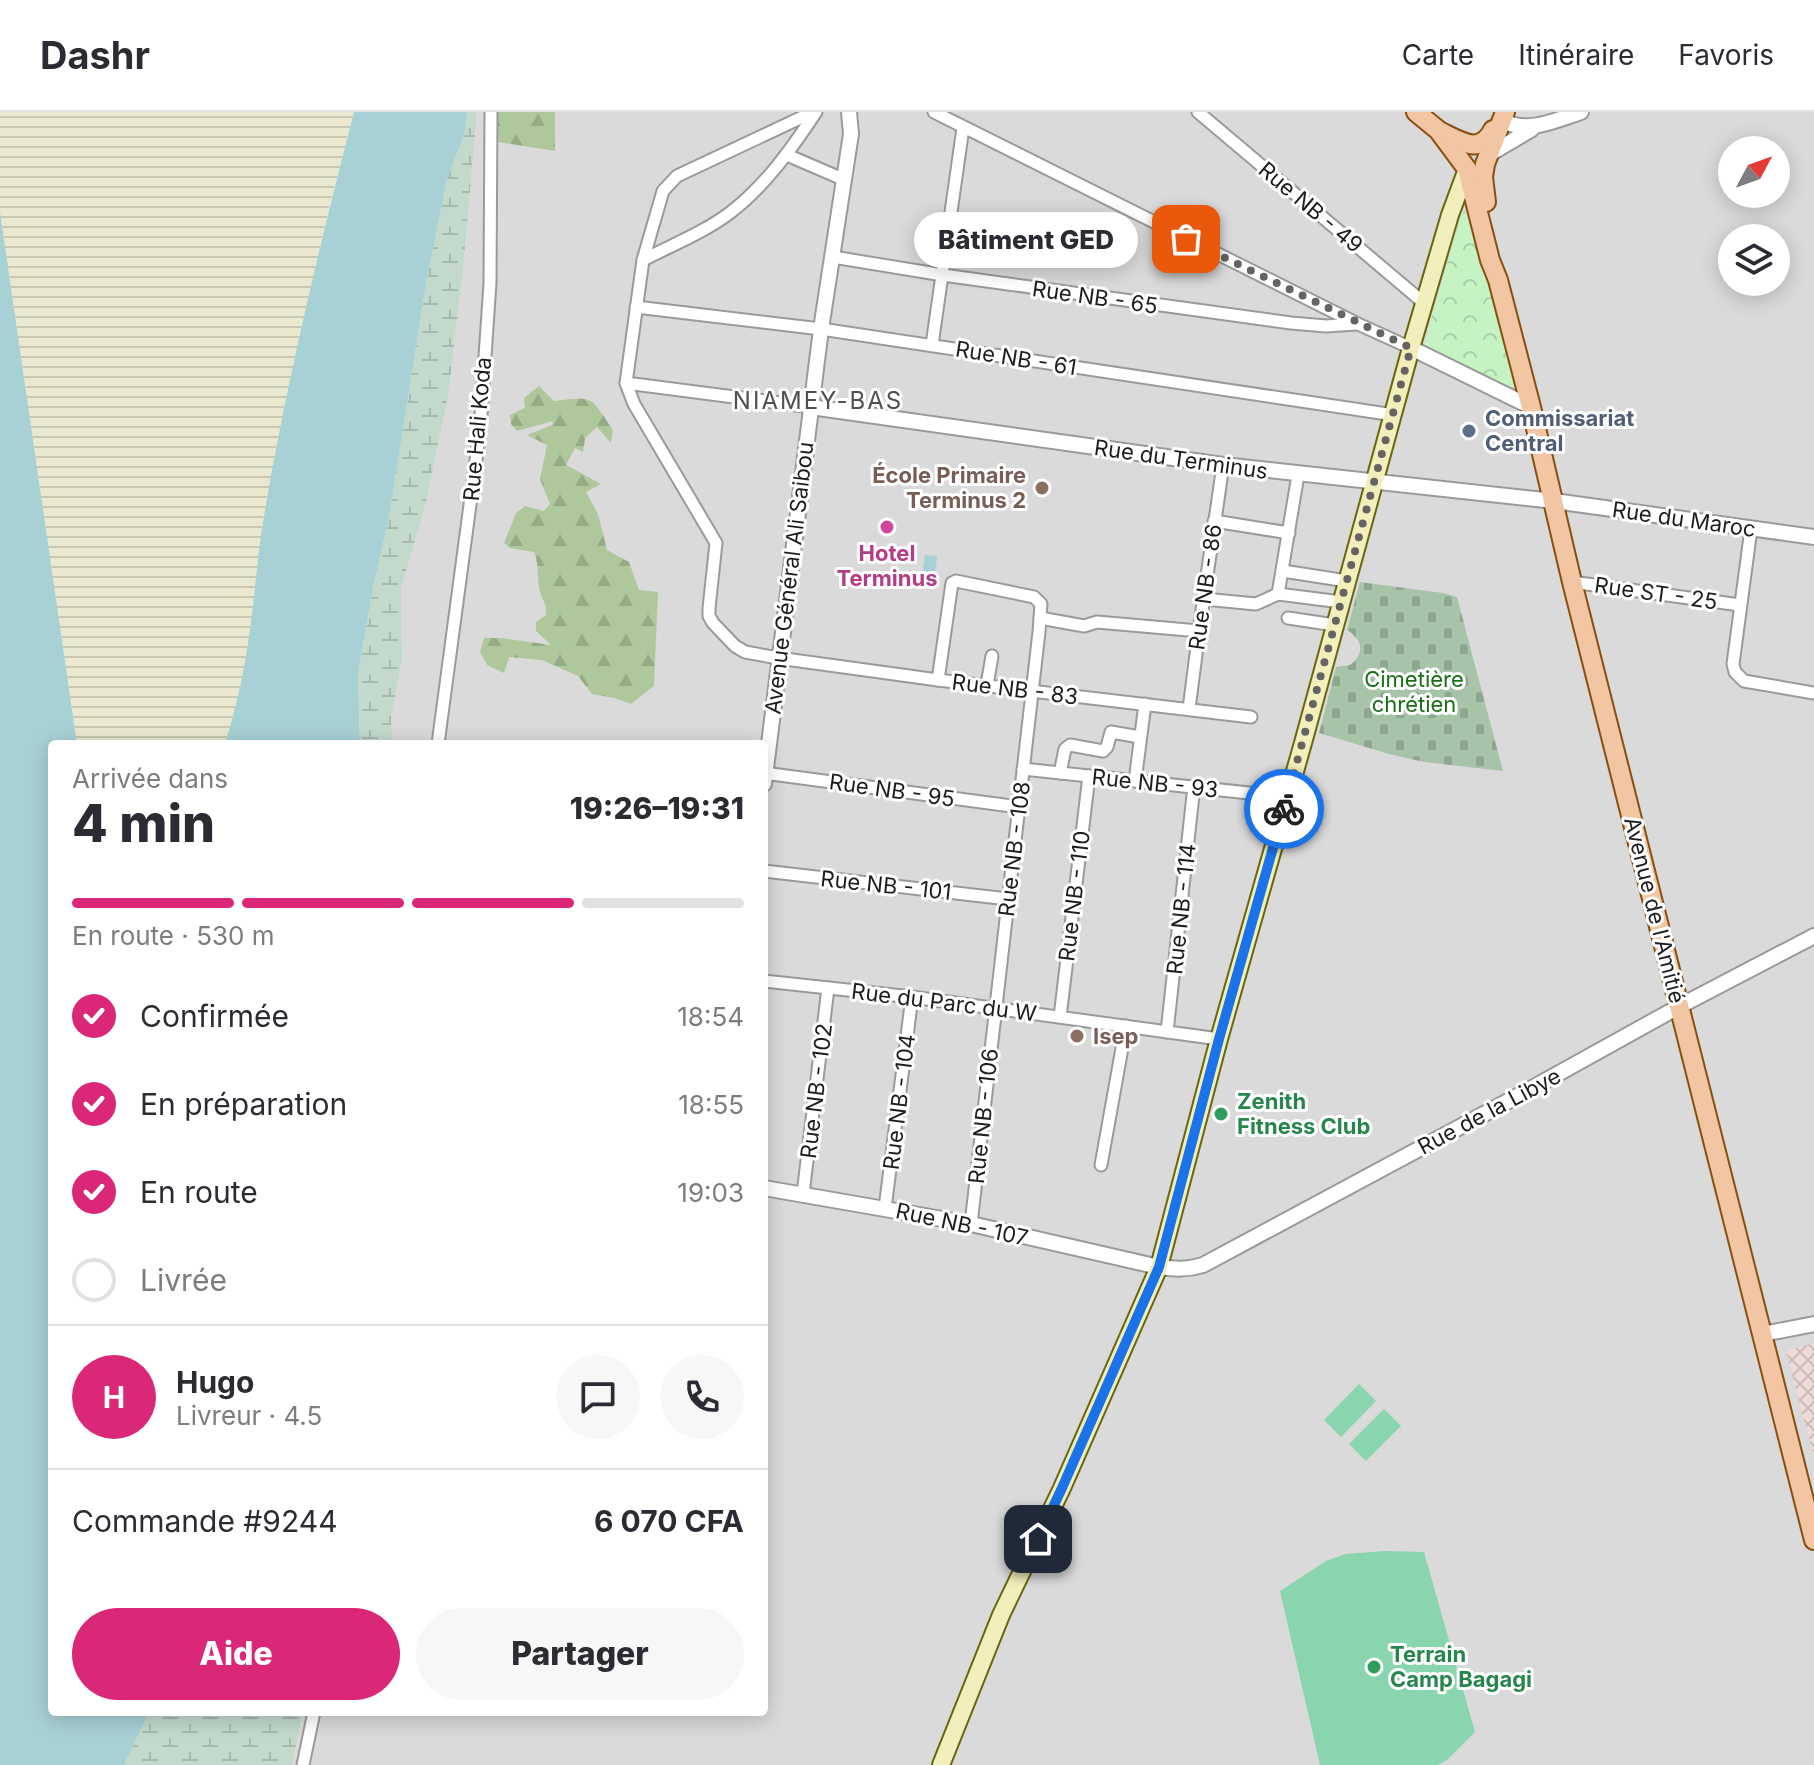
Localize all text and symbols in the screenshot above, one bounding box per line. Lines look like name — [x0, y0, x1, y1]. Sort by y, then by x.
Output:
text: Dashr — [40, 32, 150, 78]
text: Carte — [1402, 38, 1474, 72]
text: Itinéraire — [1518, 38, 1634, 72]
text: Favoris — [1678, 38, 1774, 72]
north arrow — [1718, 136, 1790, 208]
map controls — [1718, 136, 1790, 296]
street label: Rue NB - 49 — [1254, 156, 1368, 258]
pin — [1152, 205, 1220, 273]
callout: Bâtiment GED — [914, 211, 1138, 267]
icon: bag — [1164, 217, 1208, 261]
text: Bâtiment GED — [938, 224, 1114, 255]
button: layers — [1718, 224, 1790, 296]
street label: Rue NB - 65 — [1030, 275, 1160, 319]
street label: Rue NB - 61 — [954, 336, 1078, 380]
street label: Rue Hali Koda — [458, 356, 496, 502]
district label: NIAMEY-BAS — [733, 386, 903, 415]
place label: Commissariat Central — [1485, 405, 1634, 456]
marker: Commissariat Central — [1460, 422, 1478, 440]
street label: Rue du Terminus — [1093, 434, 1269, 484]
street label: Avenue Général Ali Saibou — [759, 440, 819, 716]
place label: École Primaire Terminus 2 — [872, 462, 1026, 513]
marker: École Primaire Terminus 2 — [1033, 479, 1051, 497]
street label: Rue du Maroc — [1611, 496, 1757, 542]
marker: Hotel Terminus — [878, 518, 896, 536]
street label: Rue NB - 86 — [1183, 522, 1227, 652]
place label: Hotel Terminus — [837, 540, 937, 591]
street label: Rue ST - 25 — [1593, 572, 1719, 614]
park label: Cimetière chrétien — [1364, 666, 1464, 717]
street label: Rue NB - 83 — [950, 668, 1080, 710]
text: Arrivée dans — [72, 763, 228, 794]
street label: Rue NB - 93 — [1091, 763, 1219, 803]
street label: Rue NB - 95 — [827, 768, 957, 812]
courier — [1244, 769, 1324, 849]
street label: Rue NB - 108 — [993, 780, 1035, 918]
icon: bike — [1262, 787, 1306, 831]
text: 19:26–19:31 — [570, 790, 744, 826]
text: 4 min — [72, 792, 215, 855]
street label: Avenue de l'Amitié — [1619, 814, 1691, 1006]
street label: Rue NB - 110 — [1053, 829, 1095, 963]
street label: Rue NB - 114 — [1161, 842, 1201, 976]
street label: Rue NB - 101 — [819, 865, 953, 905]
text: En route · 530 m — [72, 920, 275, 951]
street label: Rue du Parc du W — [850, 978, 1038, 1026]
icon: check — [72, 994, 116, 1038]
text: Confirmée — [140, 998, 289, 1034]
text: 18:54 — [677, 1001, 744, 1032]
street label: Rue NB - 102 — [795, 1022, 837, 1160]
place label: Isep — [1093, 1023, 1138, 1049]
marker: Isep — [1068, 1027, 1086, 1045]
street label: Rue NB - 104 — [878, 1033, 920, 1171]
street label: Rue NB - 106 — [963, 1047, 1003, 1185]
street label: Rue de la Libye — [1413, 1062, 1565, 1160]
icon: check — [72, 1082, 116, 1126]
text: En préparation — [140, 1086, 347, 1122]
place label: Zenith Fitness Club — [1237, 1088, 1370, 1139]
text: 18:55 — [678, 1089, 744, 1120]
marker: Zenith Fitness Club — [1212, 1105, 1230, 1123]
icon: check — [72, 1170, 116, 1214]
text: En route — [140, 1174, 258, 1210]
text: 19:03 — [677, 1177, 744, 1208]
street label: Rue NB - 107 — [894, 1197, 1030, 1251]
text: Livrée — [140, 1262, 227, 1298]
button: chat — [556, 1355, 640, 1439]
button: phone — [660, 1355, 744, 1439]
text: Hugo — [176, 1364, 254, 1400]
text: H — [103, 1379, 125, 1415]
text: Livreur · 4.5 — [176, 1400, 322, 1431]
text: Commande #9244 — [72, 1503, 338, 1539]
text: 6 070 CFA — [594, 1503, 744, 1539]
pin — [1004, 1505, 1072, 1573]
icon: home — [1016, 1517, 1060, 1561]
button: Aide — [72, 1608, 400, 1700]
button: Partager — [416, 1608, 744, 1700]
place label: Terrain Camp Bagagi — [1390, 1641, 1532, 1692]
marker: Terrain Camp Bagagi — [1365, 1658, 1383, 1676]

